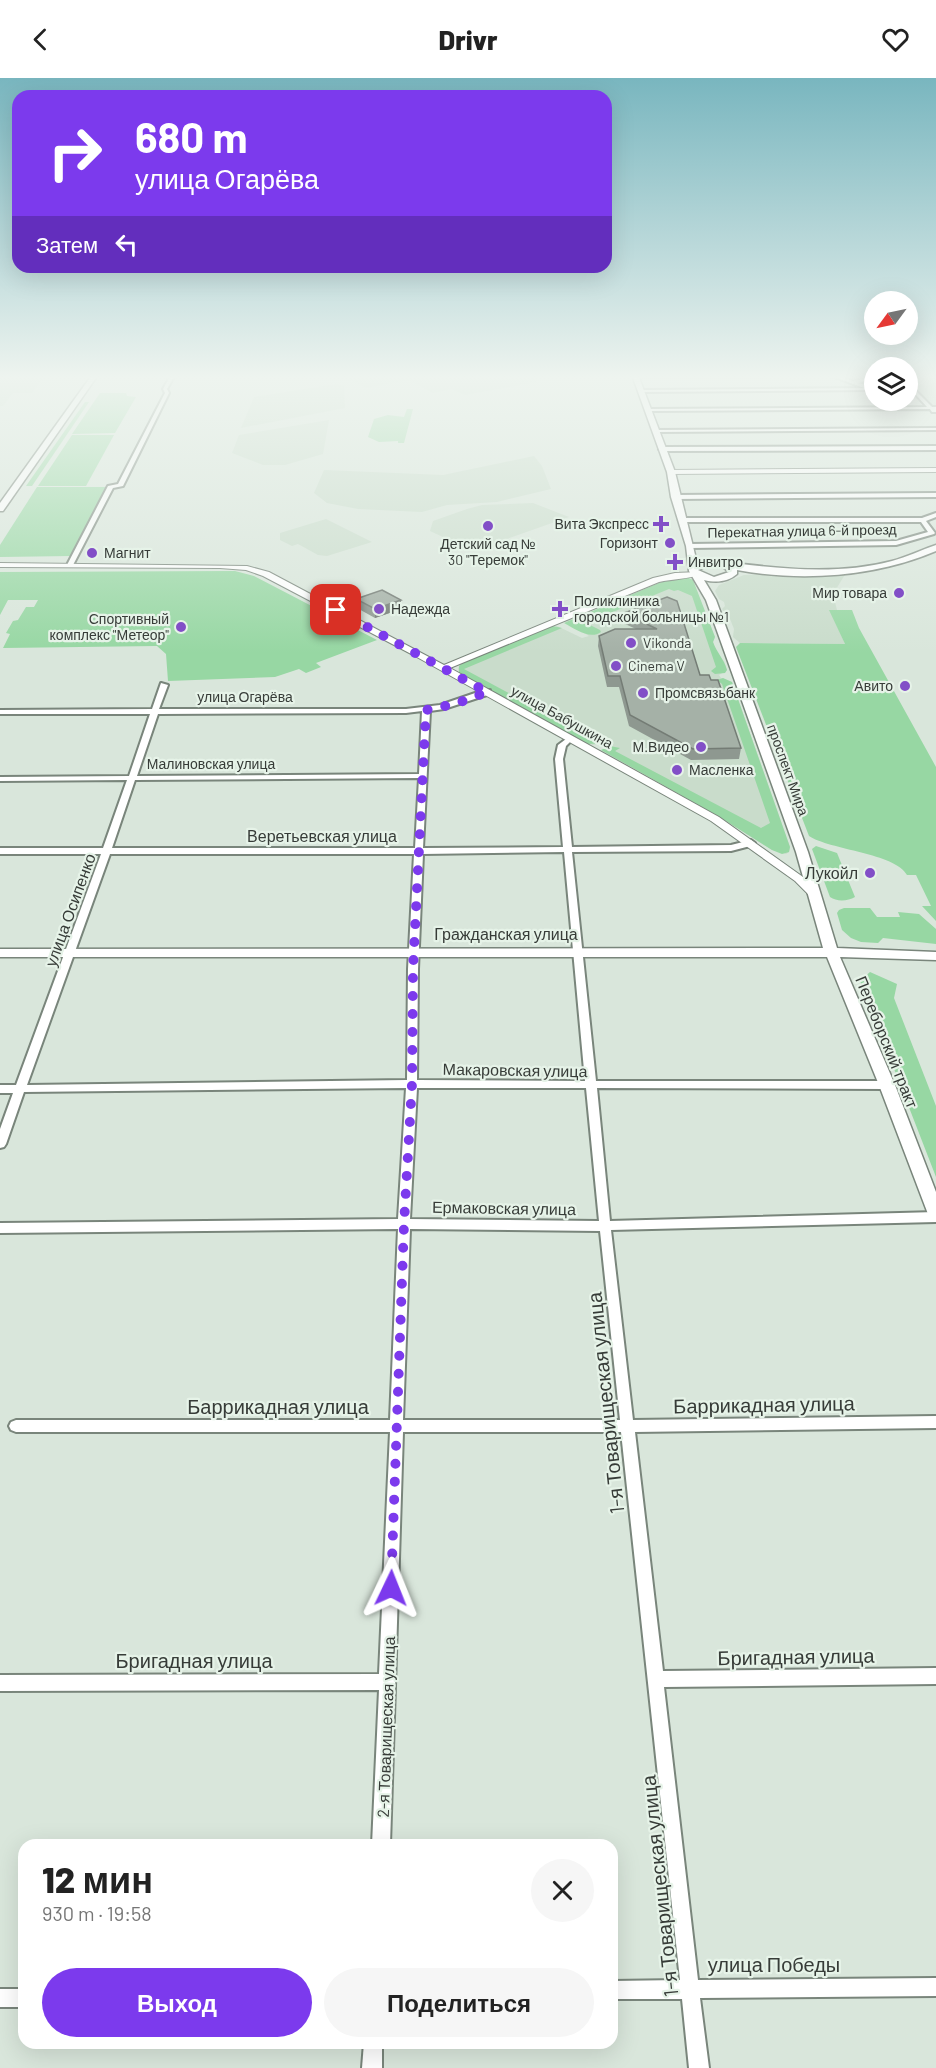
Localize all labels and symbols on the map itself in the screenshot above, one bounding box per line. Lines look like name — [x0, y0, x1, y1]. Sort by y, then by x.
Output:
north arrow — [864, 291, 918, 345]
place label: Вита Экспресс — [555, 515, 649, 532]
marker: Вита Экспресс — [654, 517, 668, 531]
marker: Детский сад № 30 "Теремок" — [481, 519, 495, 533]
street label: Перекатная улица 6-й проезд — [707, 520, 897, 541]
place label: Горизонт — [600, 534, 659, 551]
place label: Детский сад № 30 "Теремок" — [440, 535, 536, 568]
marker: Горизонт — [663, 536, 677, 550]
place label: Магнит — [104, 544, 151, 561]
marker: Магнит — [85, 546, 99, 560]
marker: Инвитро — [666, 553, 684, 571]
place label: Инвитро — [688, 553, 743, 570]
pin — [310, 584, 361, 635]
place label: Мир товара — [812, 584, 887, 601]
marker: Мир товара — [892, 586, 906, 600]
place label: Поликлиника городской больницы №1 — [574, 592, 729, 625]
place label: Надежда — [391, 600, 450, 617]
marker: Поликлиника городской больницы №1 — [551, 600, 569, 618]
marker: Надежда — [372, 602, 386, 616]
place label: Спортивный комплекс "Метеор" — [50, 610, 169, 643]
marker: Спортивный комплекс "Метеор" — [174, 620, 188, 634]
place label: Vikonda — [643, 634, 691, 651]
marker: Vikonda — [624, 636, 638, 650]
place label: Cinema V — [628, 657, 685, 674]
marker: Cinema V — [609, 659, 623, 673]
place label: Авито — [854, 677, 893, 694]
marker: Авито — [898, 679, 912, 693]
street label: улица Бабушкина — [508, 682, 616, 752]
place label: Промсвязьбанк — [655, 684, 756, 701]
marker: Промсвязьбанк — [636, 686, 650, 700]
street label: улица Огарёва — [197, 688, 293, 705]
street label: проспект Мира — [764, 722, 813, 818]
place label: М.Видео — [633, 738, 689, 755]
marker: М.Видео — [694, 740, 708, 754]
street label: Малиновская улица — [147, 755, 275, 772]
place label: Масленка — [689, 761, 754, 778]
marker: Масленка — [670, 763, 684, 777]
street label: Веретьевская улица — [247, 826, 397, 845]
street label: улица Осипенко — [40, 851, 99, 969]
place label: Лукойл — [805, 863, 858, 882]
marker: Лукойл — [863, 866, 877, 880]
street label: Гражданская улица — [434, 924, 578, 943]
street label: Переборский тракт — [852, 973, 923, 1111]
street label: Макаровская улица — [442, 1059, 588, 1080]
street label: Ермаковская улица — [432, 1197, 576, 1218]
street label: 1-я Товарищеская улица — [581, 1290, 629, 1515]
street label: Баррикадная улица — [673, 1390, 856, 1418]
street label: Баррикадная улица — [187, 1394, 370, 1418]
position arrow — [359, 1556, 423, 1620]
street label: 2-я Товарищеская улица — [373, 1636, 398, 1818]
street label: Бригадная улица — [717, 1643, 876, 1669]
street label: Бригадная улица — [115, 1648, 273, 1672]
street label: 1-я Товарищеская улица — [635, 1773, 683, 1998]
street label: улица Победы — [708, 1952, 840, 1976]

